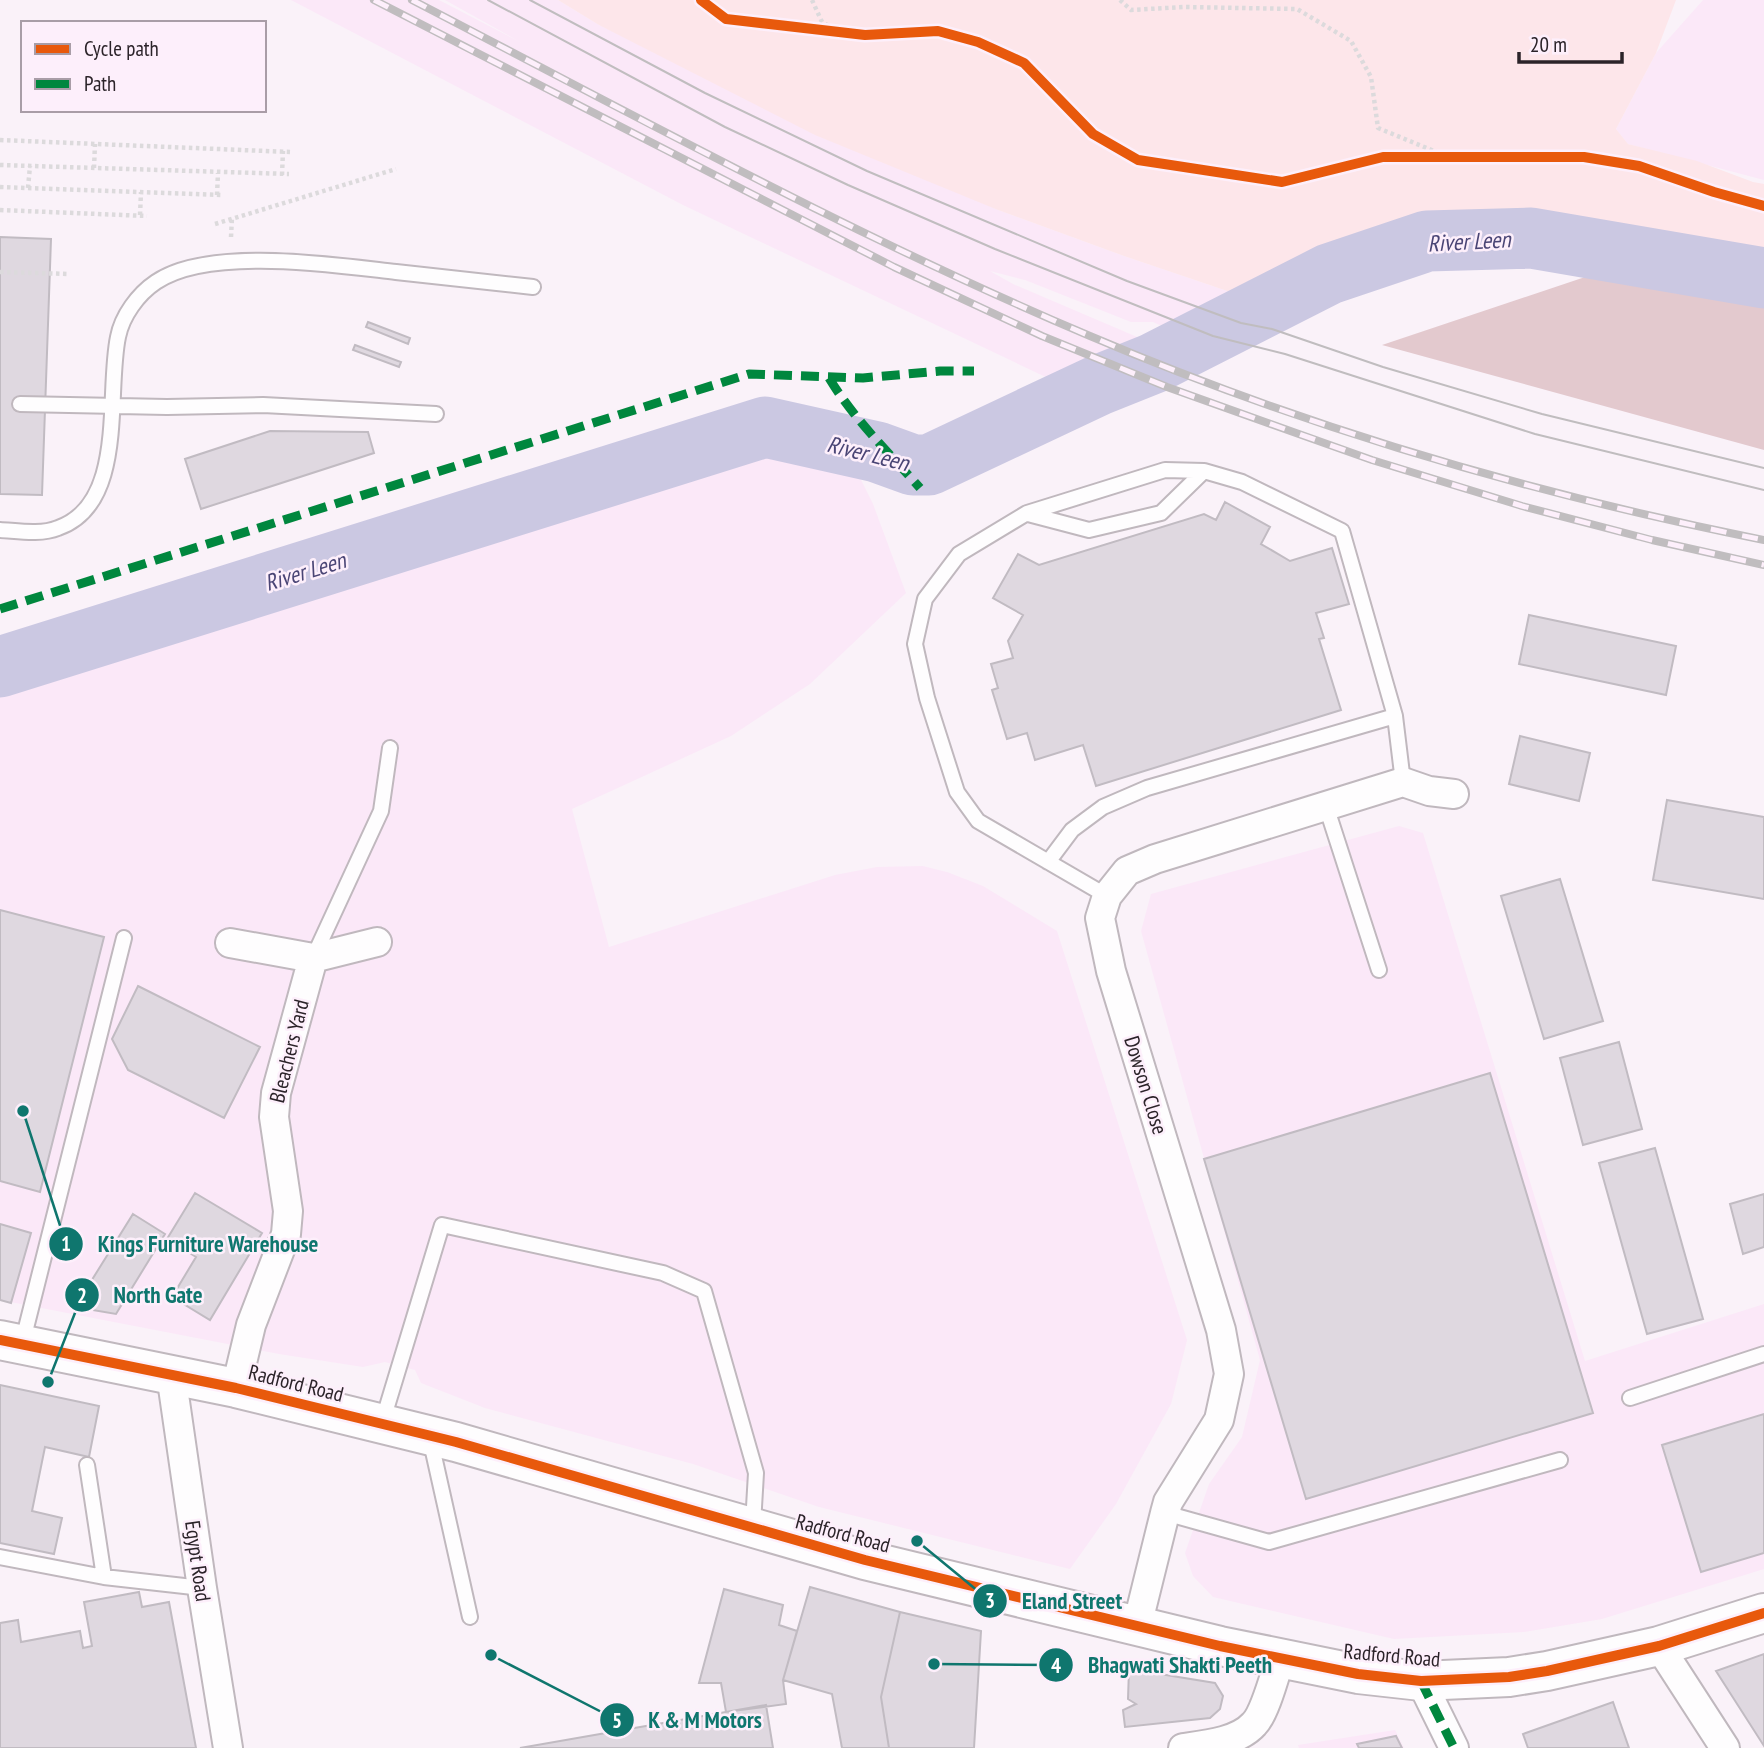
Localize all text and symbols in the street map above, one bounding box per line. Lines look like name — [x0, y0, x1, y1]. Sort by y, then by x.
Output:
legend — [21, 21, 266, 112]
scale bar — [1519, 21, 1622, 65]
text: 20 m — [1530, 31, 1567, 58]
text: Cycle path — [84, 35, 159, 62]
text: Path — [84, 70, 116, 97]
water label: River Leen — [1427, 224, 1513, 258]
water label: River Leen — [824, 429, 914, 478]
water label: River Leen — [261, 544, 351, 597]
street label: Bleachers Yard — [263, 996, 315, 1106]
street label: Dowson Close — [1118, 1033, 1174, 1137]
callout: Kings Furniture Warehouse — [49, 1222, 333, 1266]
text: Kings Furniture Warehouse — [98, 1229, 318, 1258]
text: 1 — [61, 1230, 71, 1257]
callout: North Gate — [65, 1273, 217, 1317]
text: North Gate — [113, 1280, 203, 1309]
text: 2 — [77, 1282, 87, 1309]
street label: Radford Road — [246, 1358, 346, 1408]
street label: Radford Road — [793, 1507, 893, 1559]
street label: Egypt Road — [179, 1519, 217, 1603]
callout: Eland Street — [972, 1579, 1136, 1623]
text: Eland Street — [1022, 1586, 1122, 1615]
text: 3 — [985, 1587, 995, 1614]
street label: Radford Road — [1343, 1637, 1441, 1673]
callout: Bhagwati Shakti Peeth — [1039, 1643, 1286, 1687]
text: Bhagwati Shakti Peeth — [1088, 1650, 1272, 1679]
text: 4 — [1051, 1652, 1061, 1679]
callout: K & M Motors — [599, 1698, 776, 1742]
text: K & M Motors — [648, 1705, 762, 1734]
text: 5 — [612, 1707, 622, 1734]

